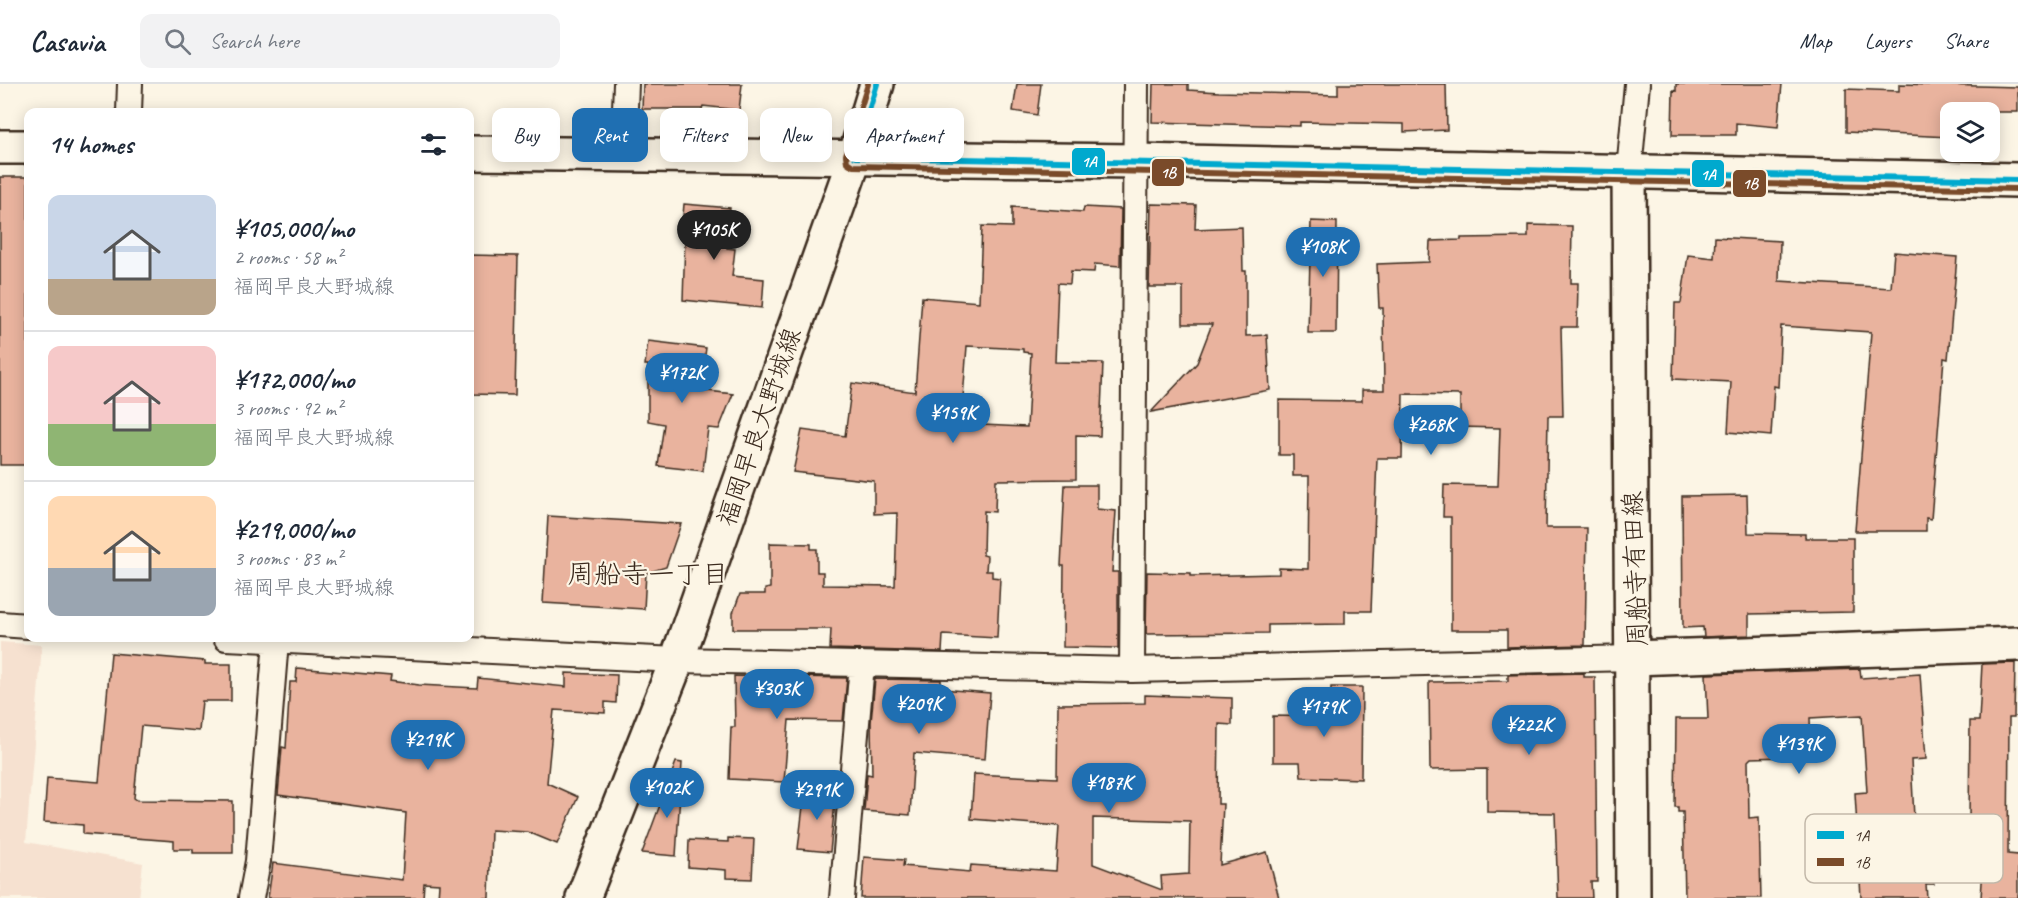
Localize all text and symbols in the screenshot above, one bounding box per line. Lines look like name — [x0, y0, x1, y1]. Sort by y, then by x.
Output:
search box — [140, 14, 560, 68]
text: Casavia — [30, 24, 104, 59]
icon: search — [161, 25, 194, 58]
text: Search here — [209, 27, 299, 55]
text: Map — [1799, 28, 1832, 54]
text: Layers — [1865, 28, 1911, 54]
text: Share — [1944, 28, 1988, 54]
map controls — [1940, 102, 2000, 162]
button: layers — [1940, 102, 2000, 162]
chip: Buy — [492, 108, 560, 162]
chip: Rent — [572, 108, 648, 162]
chip: Filters — [660, 108, 748, 162]
chip: New — [760, 108, 832, 162]
chip: Apartment — [844, 108, 964, 162]
text: 14 homes — [48, 128, 133, 161]
icon: filters — [417, 128, 450, 161]
line badge: 1A — [1071, 147, 1106, 176]
text: 1A — [1081, 152, 1099, 172]
line badge: 1B — [1151, 158, 1185, 187]
line badge: 1A — [1691, 159, 1725, 188]
text: 1B — [1160, 163, 1177, 183]
text: 1A — [1700, 165, 1718, 185]
line badge: 1B — [1732, 169, 1767, 198]
text: 1B — [1742, 174, 1759, 194]
pin: ¥105K — [672, 210, 756, 261]
text: ¥105,000/mo — [234, 212, 354, 245]
text: ¥105K — [691, 217, 737, 242]
icon: home — [96, 219, 168, 291]
pin: ¥108K — [1281, 227, 1365, 278]
text: ¥108K — [1300, 234, 1346, 259]
text: 2 rooms · 58 m² — [234, 245, 342, 270]
text: 福岡早良大野城線 — [234, 274, 394, 299]
street label: 福岡早良大野城線 — [710, 323, 808, 531]
pin: ¥172K — [640, 353, 724, 404]
text: ¥172K — [659, 360, 705, 385]
text: ¥172,000/mo — [234, 363, 354, 396]
icon: home — [96, 370, 168, 442]
pin: ¥159K — [911, 393, 995, 444]
text: 3 rooms · 92 m² — [234, 396, 342, 421]
text: ¥159K — [930, 400, 976, 425]
pin: ¥268K — [1389, 405, 1473, 456]
text: ¥268K — [1408, 412, 1454, 437]
text: 福岡早良大野城線 — [234, 425, 394, 450]
street label: 周船寺有田線 — [1616, 490, 1654, 648]
text: ¥219,000/mo — [234, 513, 354, 546]
icon: home — [96, 520, 168, 592]
text: 3 rooms · 83 m² — [234, 546, 342, 571]
district label: 周船寺一丁目 — [567, 557, 729, 591]
text: 福岡早良大野城線 — [234, 575, 394, 600]
pin: ¥303K — [735, 669, 819, 720]
text: ¥303K — [754, 676, 800, 701]
pin: ¥209K — [877, 684, 961, 735]
pin: ¥179K — [1282, 687, 1366, 738]
text: ¥209K — [896, 691, 942, 716]
text: ¥179K — [1301, 694, 1347, 719]
pin: ¥222K — [1487, 705, 1571, 756]
text: ¥222K — [1506, 712, 1552, 737]
pin: ¥219K — [386, 720, 470, 771]
pin: ¥139K — [1757, 724, 1841, 775]
text: ¥219K — [405, 727, 451, 752]
text: ¥139K — [1776, 731, 1822, 756]
pin: ¥187K — [1067, 763, 1151, 814]
pin: ¥102K — [625, 768, 709, 819]
pin: ¥291K — [775, 770, 859, 821]
text: ¥187K — [1086, 770, 1132, 795]
text: ¥102K — [644, 775, 690, 800]
text: ¥291K — [794, 777, 840, 802]
legend — [1805, 814, 2003, 883]
text: 1A — [1854, 826, 1870, 846]
text: 1B — [1854, 853, 1871, 873]

